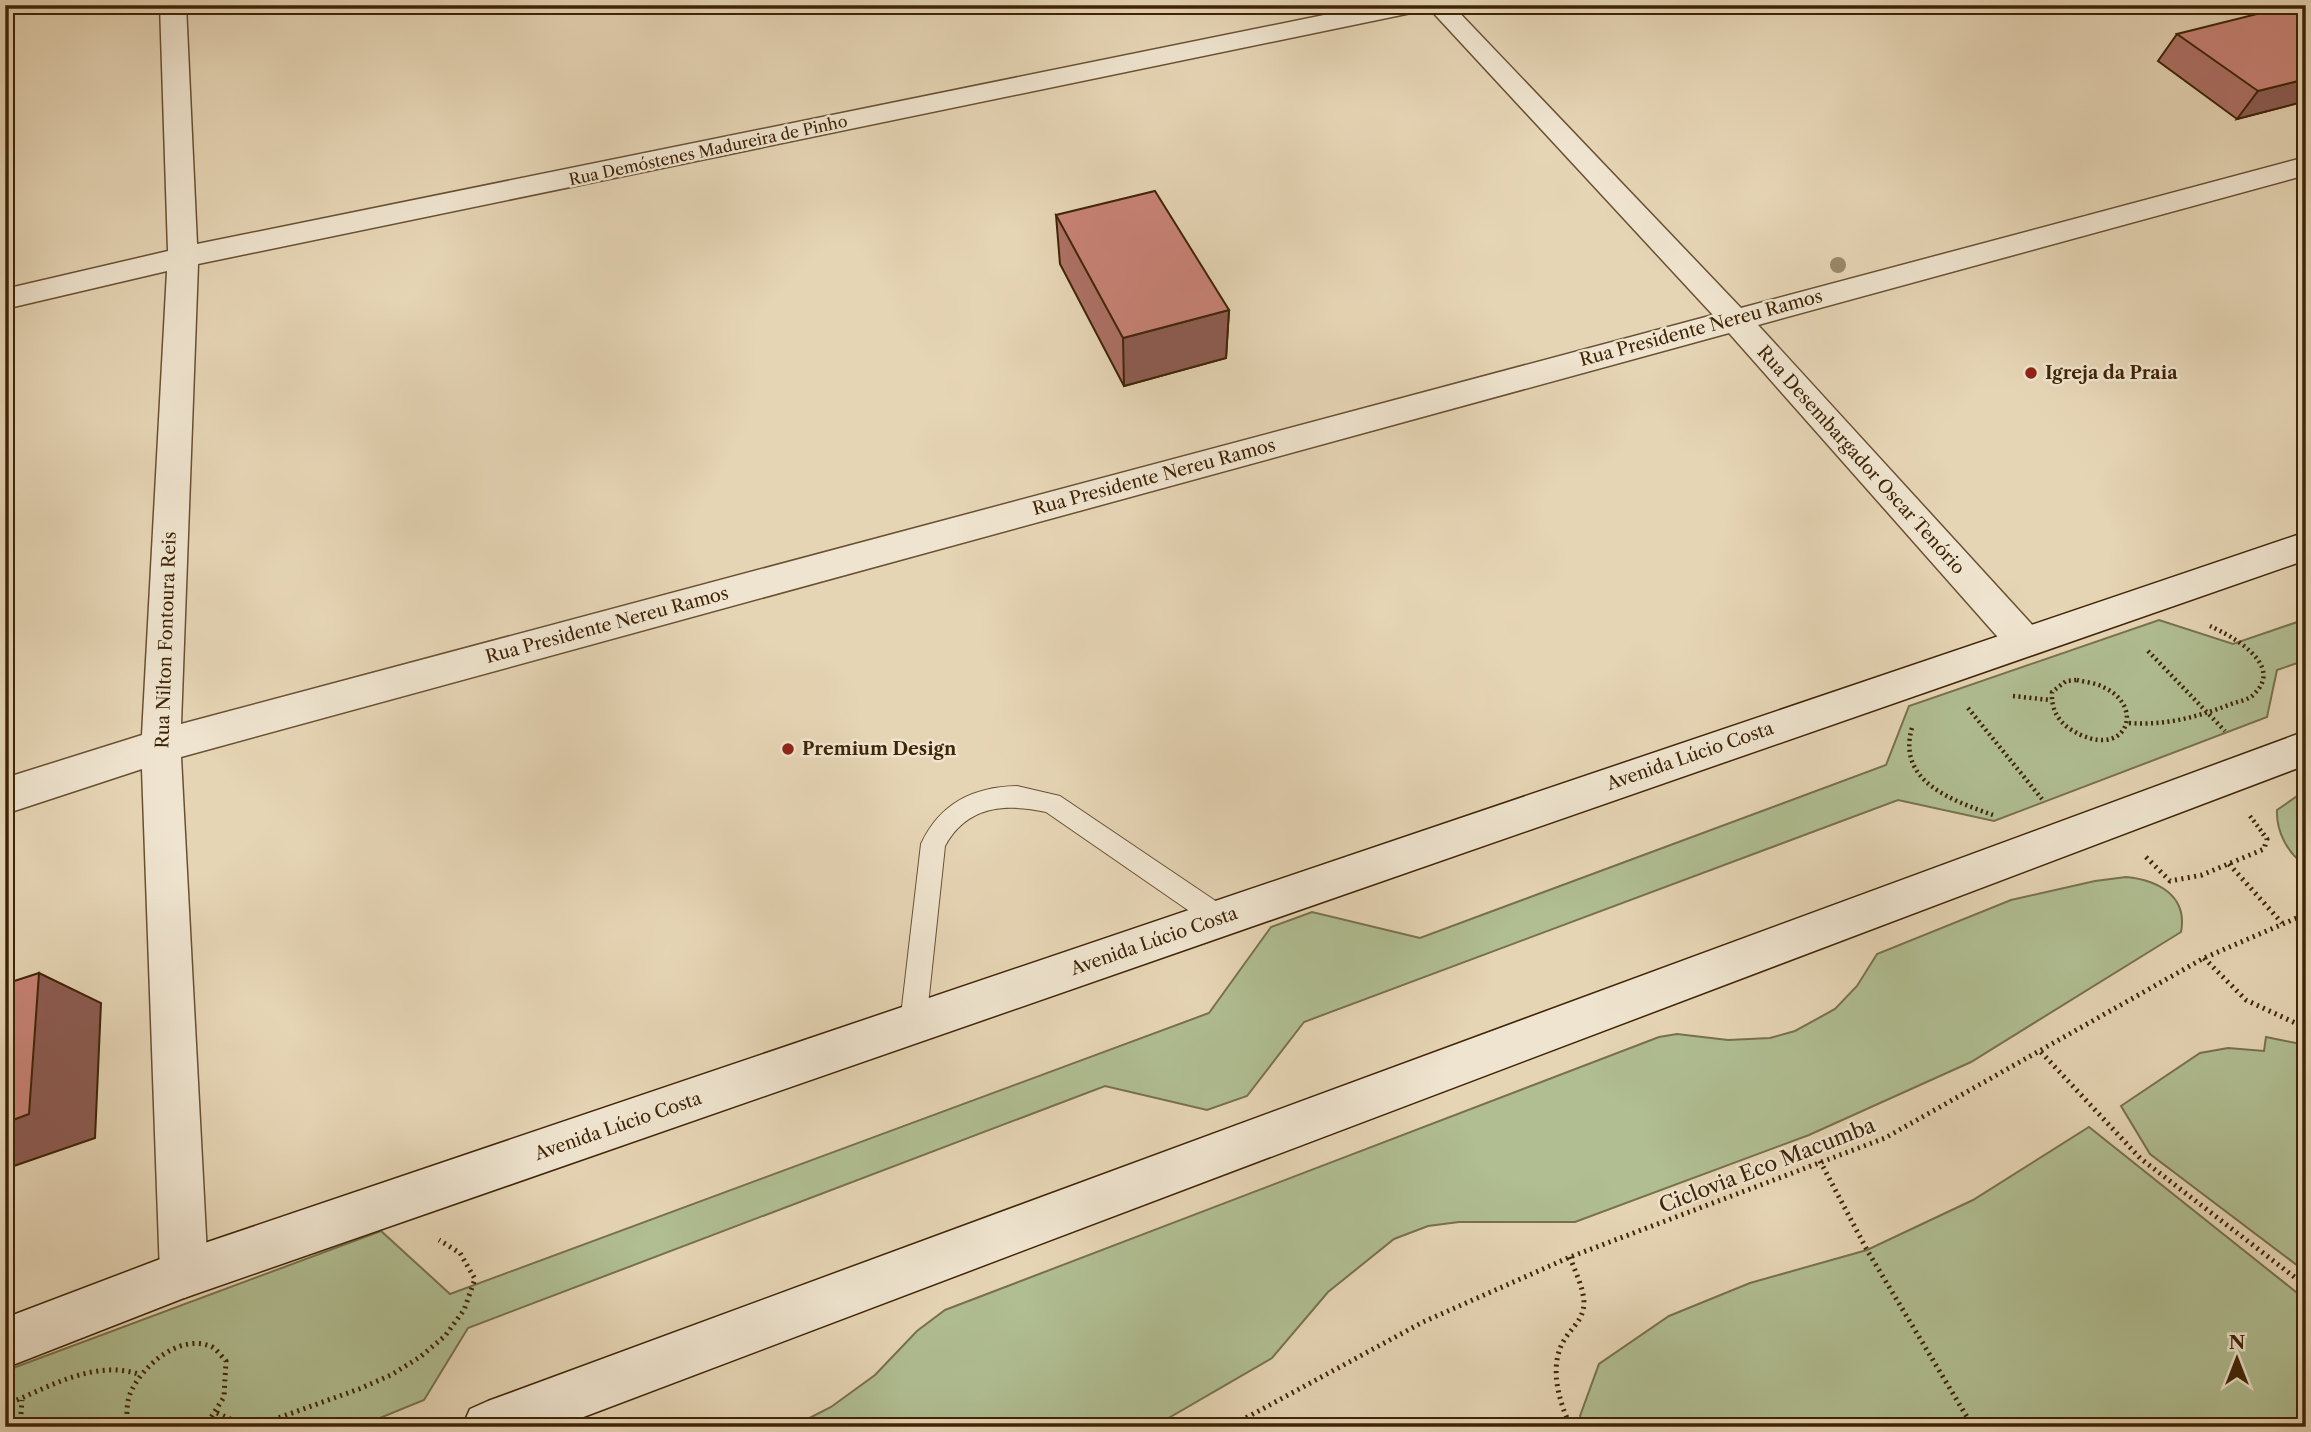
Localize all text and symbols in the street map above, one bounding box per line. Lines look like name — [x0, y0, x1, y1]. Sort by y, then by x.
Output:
street label: Rua Demóstenes Madureira de Pinho — [567, 111, 849, 189]
street label: Rua Presidente Nereu Ramos — [1577, 285, 1825, 371]
street label: Rua Desembargador Oscar Tenório — [1752, 341, 1970, 579]
place label: Igreja da Praia — [2045, 362, 2178, 384]
marker: Igreja da Praia — [2023, 365, 2039, 381]
street label: Rua Presidente Nereu Ramos — [1030, 434, 1278, 520]
street label: Rua Nilton Fontoura Reis — [151, 531, 181, 749]
street label: Rua Presidente Nereu Ramos — [483, 582, 731, 668]
street label: Avenida Lúcio Costa — [1603, 717, 1777, 795]
place label: Premium Design — [802, 738, 957, 760]
marker: Premium Design — [780, 741, 796, 757]
street label: Avenida Lúcio Costa — [1067, 902, 1241, 980]
street label: Avenida Lúcio Costa — [531, 1087, 705, 1165]
street label: Ciclovia Eco Macumba — [1655, 1112, 1880, 1218]
north arrow — [2202, 1324, 2272, 1394]
text: N — [2229, 1331, 2245, 1354]

